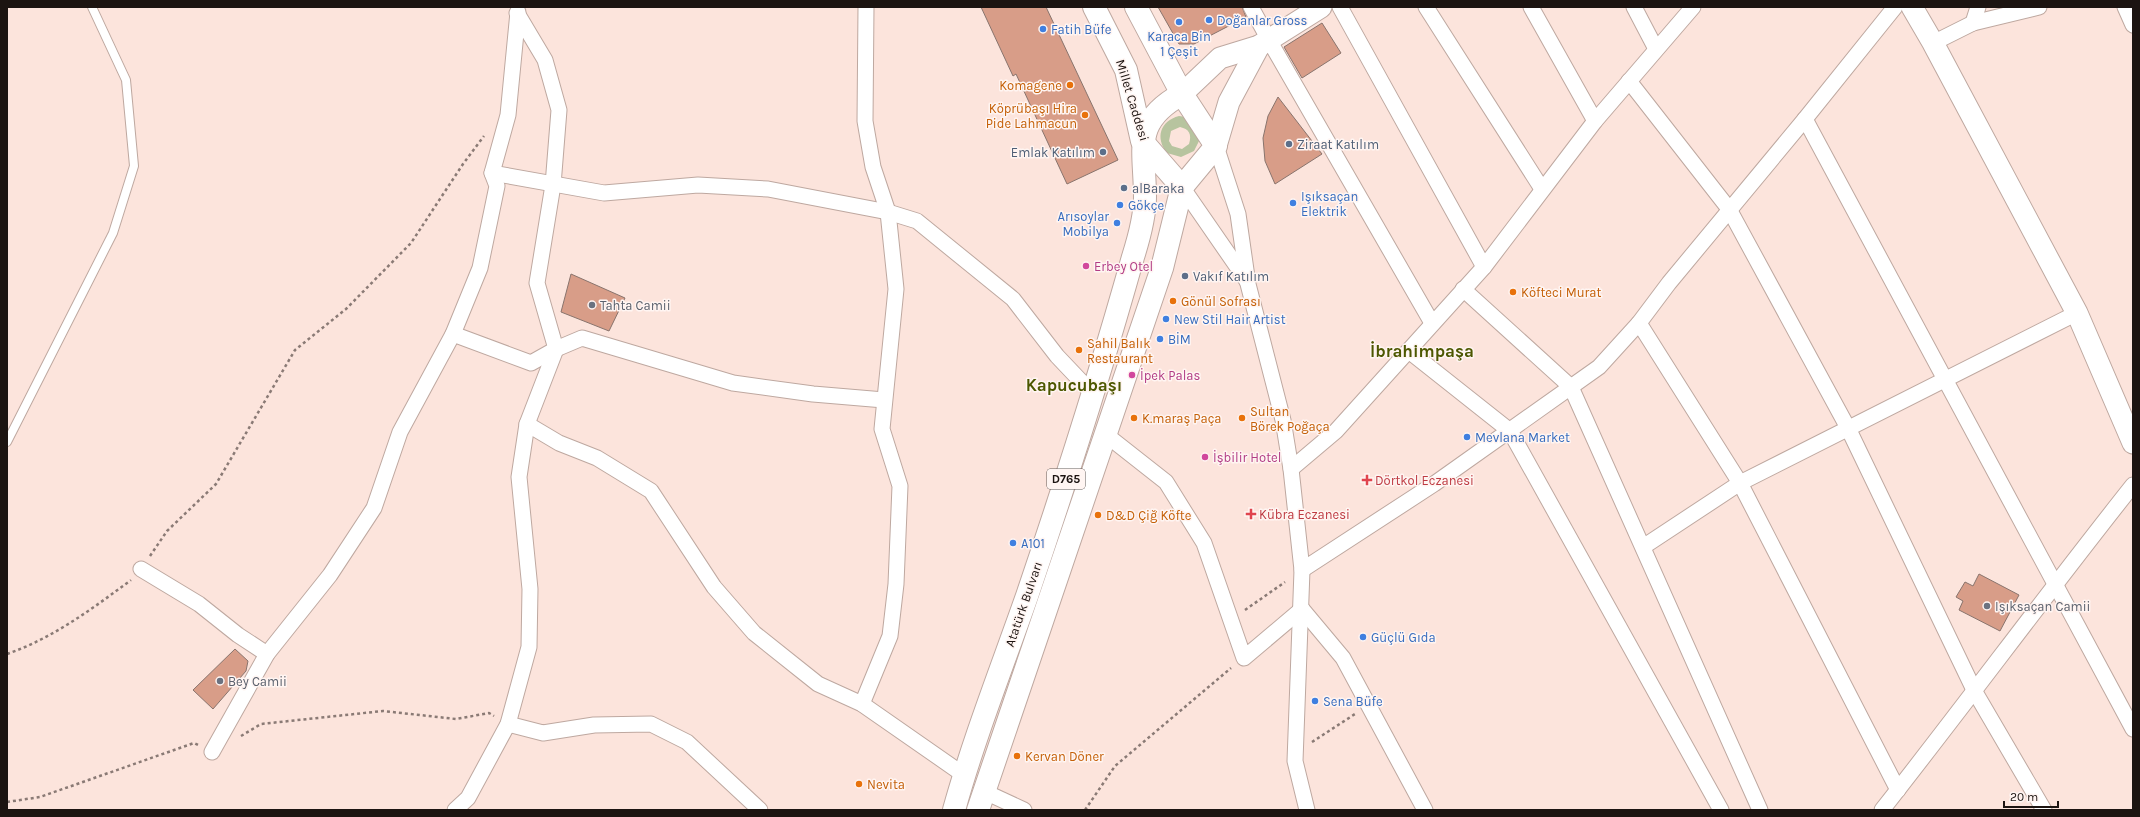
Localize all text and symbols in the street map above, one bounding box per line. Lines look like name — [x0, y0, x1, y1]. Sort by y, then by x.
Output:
place label: Doğanlar Gross — [1217, 13, 1308, 28]
marker: Doğanlar Gross — [1204, 15, 1214, 25]
marker: Karaca Bin 1 Çeşit — [1174, 17, 1184, 27]
place label: Fatih Büfe — [1051, 22, 1112, 37]
marker: Fatih Büfe — [1038, 24, 1048, 34]
place label: Karaca Bin 1 Çeşit — [1147, 29, 1211, 59]
street label: Millet Caddesi — [1113, 57, 1152, 143]
place label: Komagene — [999, 78, 1062, 93]
marker: Komagene — [1065, 80, 1075, 90]
place label: Köprübaşı Hira Pide Lahmacun — [986, 101, 1077, 131]
marker: Köprübaşı Hira Pide Lahmacun — [1080, 110, 1090, 120]
place label: Ziraat Katılım — [1297, 137, 1379, 152]
marker: Ziraat Katılım — [1284, 139, 1294, 149]
place label: Emlak Katılım — [1011, 145, 1095, 160]
marker: Emlak Katılım — [1098, 147, 1108, 157]
place label: alBaraka — [1132, 181, 1184, 196]
marker: alBaraka — [1119, 183, 1129, 193]
place label: Işıksaçan Elektrik — [1301, 189, 1358, 219]
place label: Gökçe — [1128, 198, 1165, 213]
marker: Işıksaçan Elektrik — [1288, 198, 1298, 208]
marker: Gökçe — [1115, 200, 1125, 210]
place label: Arısoylar Mobilya — [1057, 209, 1109, 239]
marker: Arısoylar Mobilya — [1112, 218, 1122, 228]
place label: Erbey Otel — [1094, 259, 1153, 274]
marker: Erbey Otel — [1081, 261, 1091, 271]
place label: Vakıf Katılım — [1193, 269, 1269, 284]
marker: Vakıf Katılım — [1180, 271, 1190, 281]
place label: Köfteci Murat — [1521, 285, 1601, 300]
marker: Köfteci Murat — [1508, 287, 1518, 297]
place label: Gönül Sofrası — [1181, 294, 1261, 309]
marker: Gönül Sofrası — [1168, 296, 1178, 306]
place label: Tahta Camii — [600, 298, 671, 313]
marker: Tahta Camii — [587, 300, 597, 310]
place label: New Stil Hair Artist — [1174, 312, 1286, 327]
marker: New Stil Hair Artist — [1161, 314, 1171, 324]
place label: BİM — [1168, 332, 1191, 347]
marker: BİM — [1155, 334, 1165, 344]
place label: Sahil Balık Restaurant — [1087, 336, 1153, 366]
district label: İbrahimpaşa — [1370, 341, 1474, 361]
marker: Sahil Balık Restaurant — [1074, 345, 1084, 355]
place label: İpek Palas — [1140, 368, 1200, 383]
marker: İpek Palas — [1127, 370, 1137, 380]
district label: Kapucubaşı — [1026, 375, 1122, 395]
place label: Sultan Börek Poğaça — [1250, 404, 1330, 434]
place label: K.maraş Paça — [1142, 411, 1222, 426]
marker: K.maraş Paça — [1129, 413, 1139, 423]
marker: Sultan Börek Poğaça — [1237, 413, 1247, 423]
place label: Mevlana Market — [1475, 430, 1570, 445]
marker: Mevlana Market — [1462, 432, 1472, 442]
place label: İşbilir Hotel — [1213, 450, 1281, 465]
marker: İşbilir Hotel — [1200, 452, 1210, 462]
road number: D765 — [1047, 469, 1085, 489]
place label: Dörtkol Eczanesi — [1375, 473, 1474, 488]
marker: Dörtkol Eczanesi — [1362, 475, 1372, 485]
place label: Kübra Eczanesi — [1259, 507, 1350, 522]
place label: D&D Çiğ Köfte — [1106, 508, 1192, 523]
marker: Kübra Eczanesi — [1246, 509, 1256, 519]
marker: D&D Çiğ Köfte — [1093, 510, 1103, 520]
place label: A101 — [1021, 536, 1045, 551]
marker: A101 — [1008, 538, 1018, 548]
street label: Atatürk Bulvarı — [1002, 560, 1045, 649]
place label: Işıksaçan Camii — [1995, 599, 2091, 614]
marker: Işıksaçan Camii — [1982, 601, 1992, 611]
place label: Güçlü Gıda — [1371, 630, 1436, 645]
marker: Güçlü Gıda — [1358, 632, 1368, 642]
place label: Bey Camii — [228, 674, 287, 689]
marker: Bey Camii — [215, 676, 225, 686]
place label: Sena Büfe — [1323, 694, 1383, 709]
marker: Sena Büfe — [1310, 696, 1320, 706]
place label: Kervan Döner — [1025, 749, 1104, 764]
marker: Kervan Döner — [1012, 751, 1022, 761]
place label: Nevita — [867, 777, 905, 792]
marker: Nevita — [854, 779, 864, 789]
scale bar — [2004, 783, 2058, 809]
text: 20 m — [2010, 790, 2038, 804]

